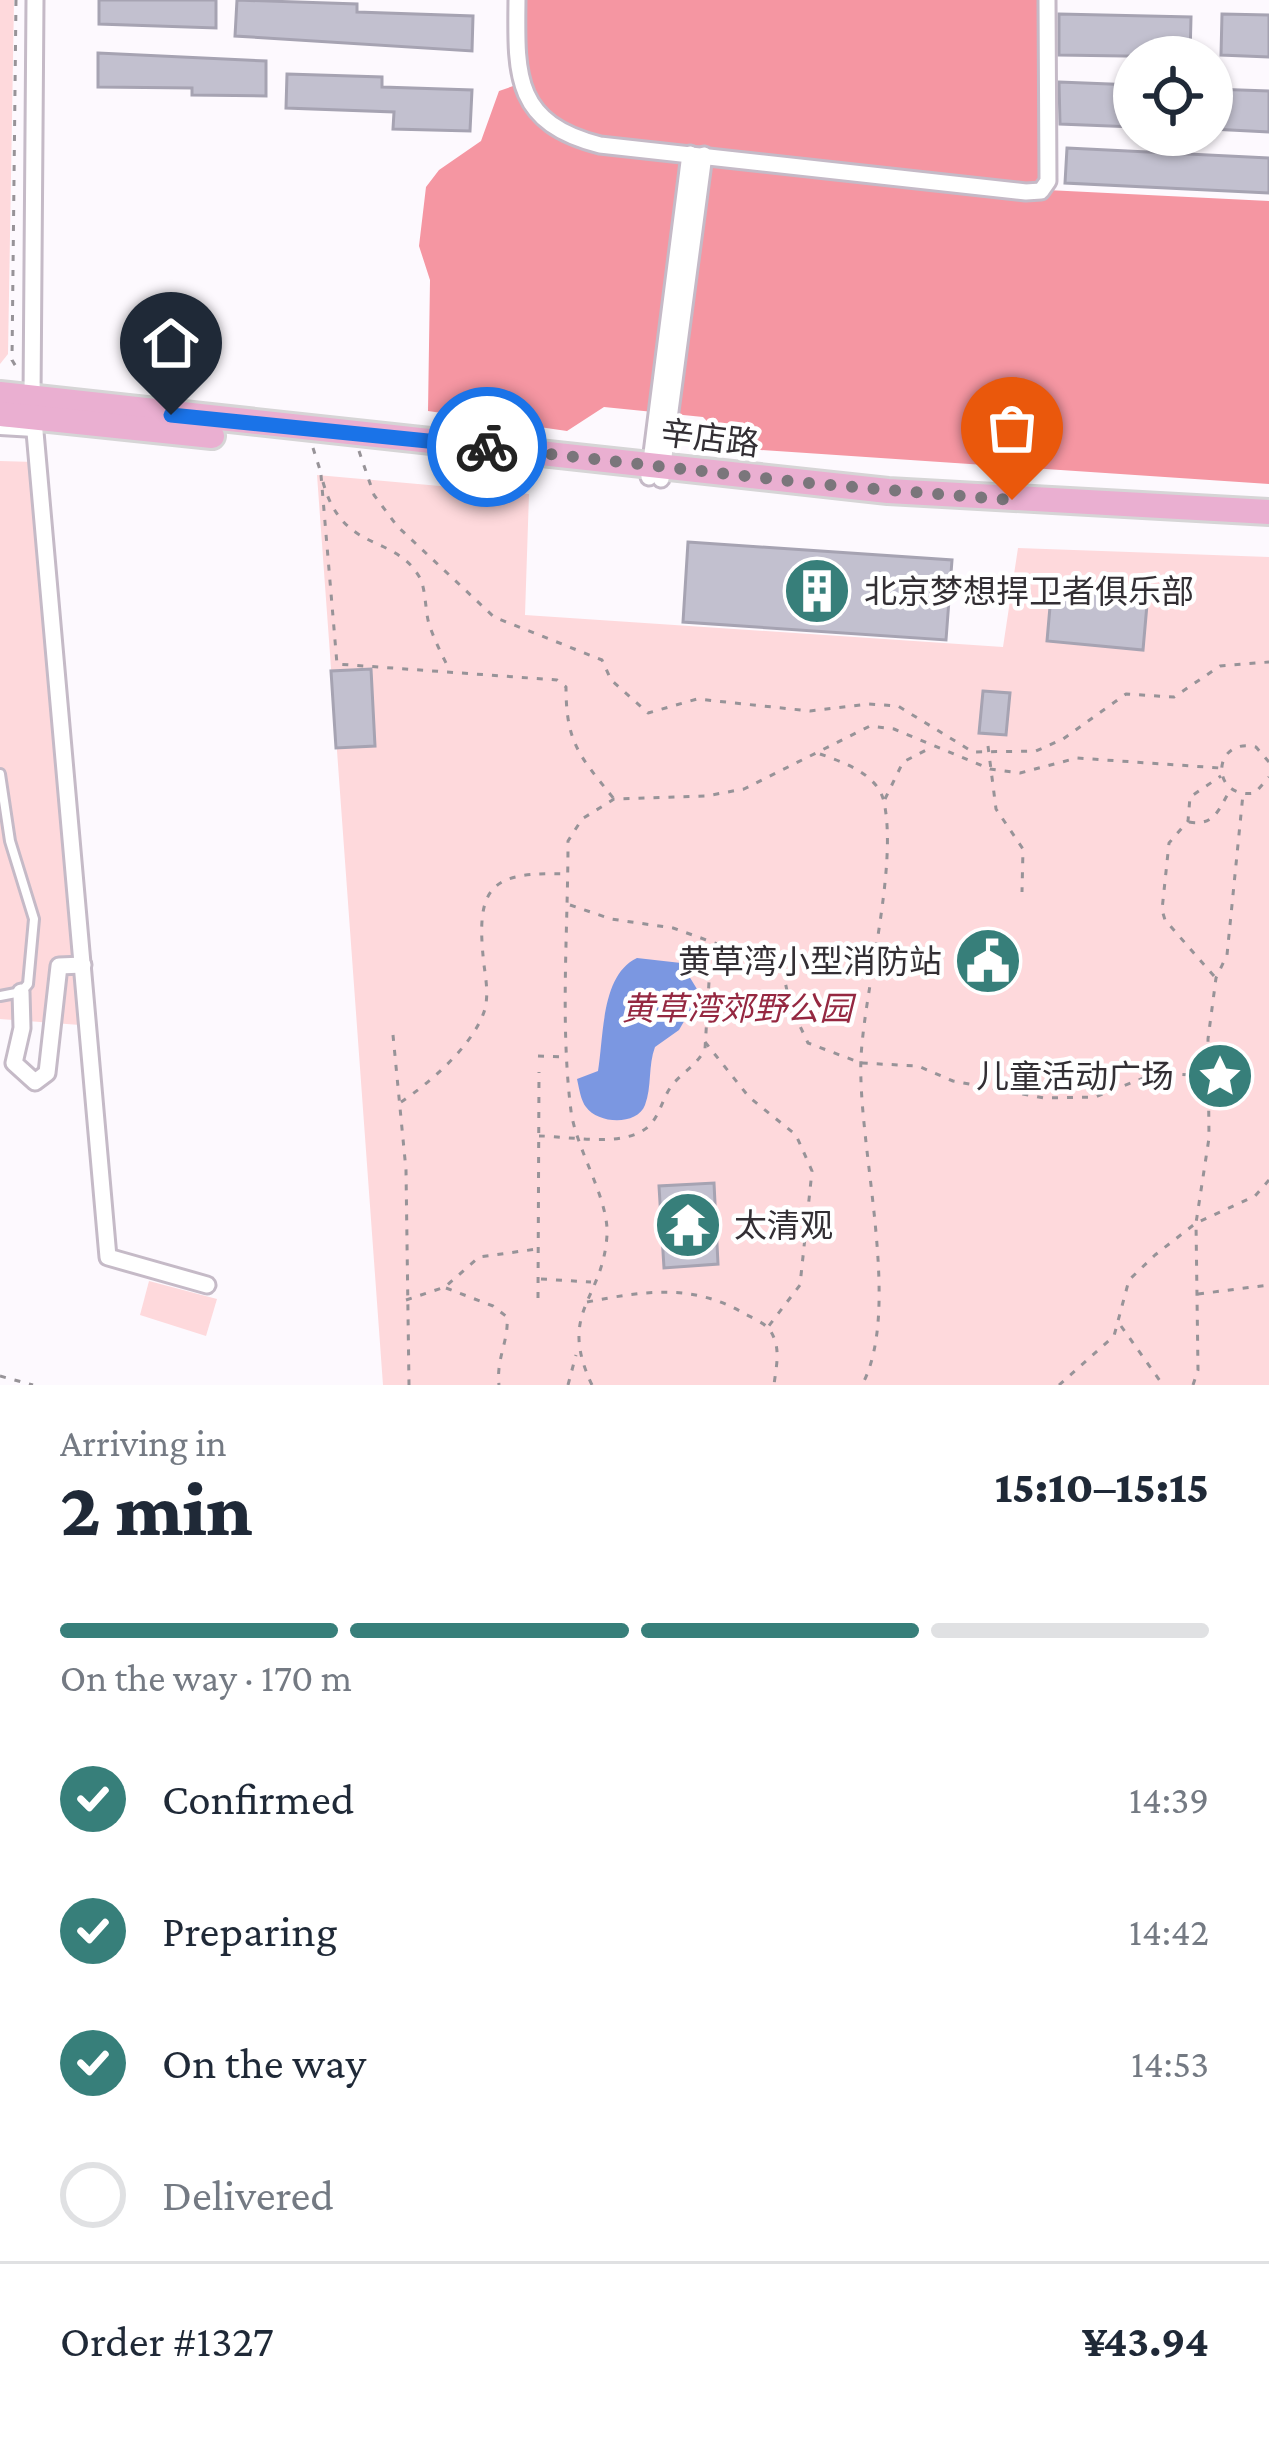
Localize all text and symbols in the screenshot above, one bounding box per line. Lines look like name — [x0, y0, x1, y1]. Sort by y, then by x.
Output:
map controls — [1113, 36, 1233, 156]
button: locate — [1113, 36, 1233, 156]
pin — [120, 292, 222, 415]
icon: home — [138, 310, 204, 376]
pin — [961, 377, 1063, 500]
courier — [427, 387, 547, 507]
icon: bag — [979, 395, 1045, 461]
icon: bike — [454, 414, 520, 480]
street label: 辛店路 — [659, 414, 761, 462]
building icon: 北京梦想捍卫者俱乐部 — [782, 556, 852, 626]
place label: 北京梦想捍卫者俱乐部 — [864, 573, 1194, 610]
public building icon: 黄草湾小型消防站 — [953, 926, 1023, 996]
place label: 黄草湾小型消防站 — [678, 943, 942, 980]
park label: 黄草湾郊野公园 — [622, 990, 857, 1027]
place icon: 儿童活动广场 — [1185, 1041, 1255, 1111]
place label: 儿童活动广场 — [976, 1058, 1174, 1095]
temple icon: 太清观 — [653, 1190, 723, 1260]
place label: 太清观 — [734, 1207, 833, 1244]
text: Arriving in — [60, 1421, 227, 1464]
text: 15:10–15:15 — [995, 1462, 1209, 1512]
text: 2 min — [60, 1465, 253, 1552]
text: On the way · 170 m — [60, 1656, 352, 1699]
icon: check — [60, 1766, 126, 1832]
text: Confirmed — [162, 1774, 354, 1824]
text: 14:39 — [1129, 1778, 1209, 1821]
icon: check — [60, 1898, 126, 1964]
text: Preparing — [162, 1906, 338, 1956]
text: 14:42 — [1129, 1910, 1209, 1953]
icon: check — [60, 2030, 126, 2096]
text: On the way — [162, 2038, 366, 2088]
text: 14:53 — [1131, 2042, 1209, 2085]
text: Delivered — [162, 2170, 334, 2220]
text: Order #1327 — [60, 2316, 274, 2366]
text: ¥43.94 — [1082, 2316, 1209, 2366]

